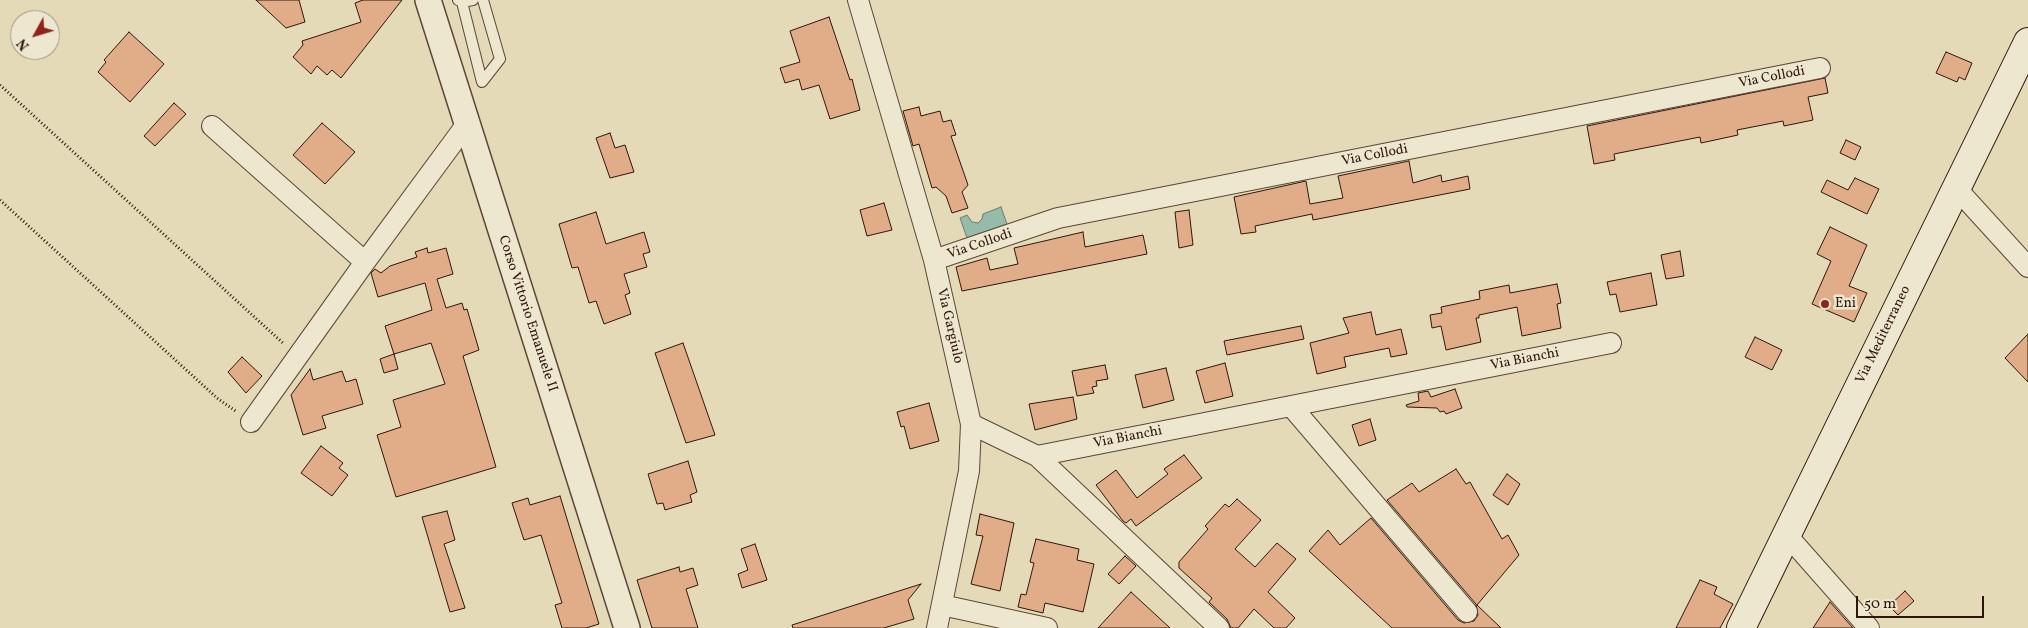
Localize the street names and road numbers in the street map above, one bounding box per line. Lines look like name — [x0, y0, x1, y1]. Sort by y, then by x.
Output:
street label: Via Collodi — [1737, 63, 1807, 93]
street label: Via Collodi — [1340, 141, 1410, 171]
street label: Via Collodi — [945, 226, 1015, 264]
street label: Corso Vittorio Emanuele II — [494, 234, 560, 394]
street label: Via Mediterraneo — [1853, 283, 1915, 387]
street label: Via Gargiulo — [932, 287, 966, 365]
street label: Via Bianchi — [1489, 345, 1561, 375]
street label: Via Bianchi — [1092, 423, 1164, 453]

